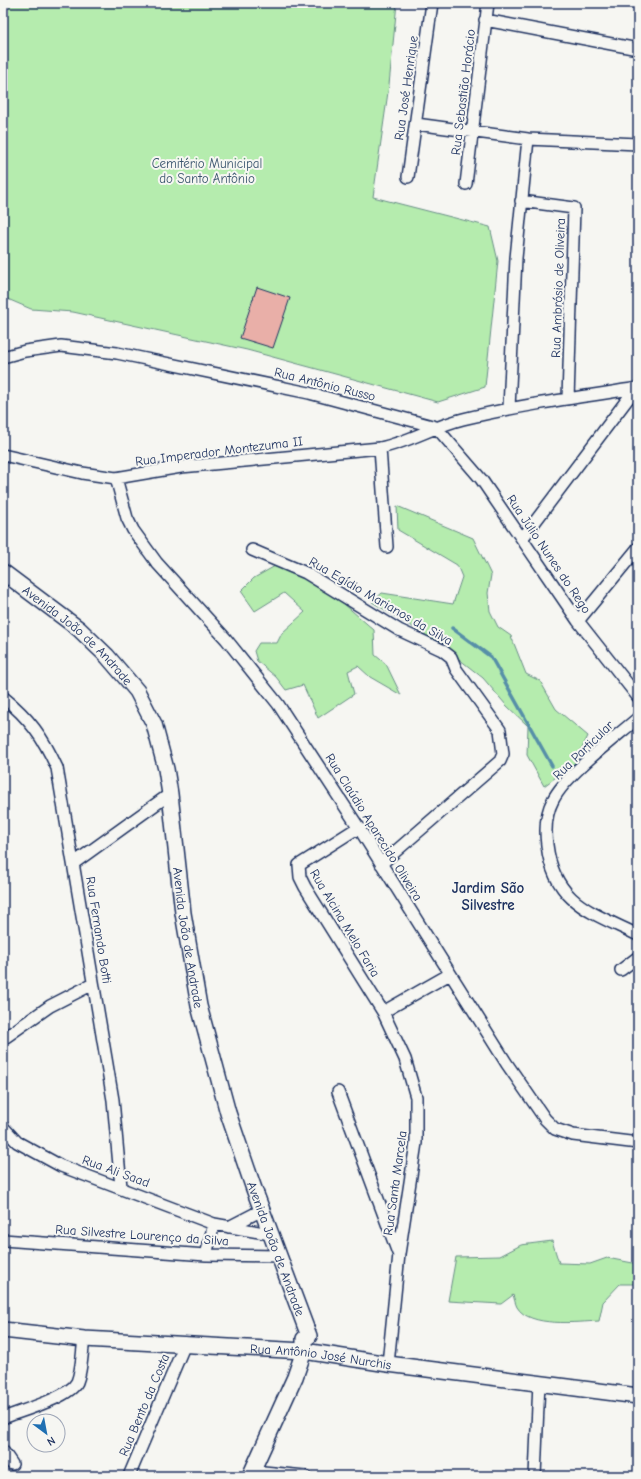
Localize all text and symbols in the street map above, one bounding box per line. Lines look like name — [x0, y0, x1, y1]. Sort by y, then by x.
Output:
street label: Rua Sebastião Horácio — [448, 28, 478, 156]
street label: Rua José Henrique — [391, 34, 421, 141]
park label: Cemitério Municipal do Santo Antônio — [152, 156, 262, 186]
street label: Rua Ambrósio de Oliveira — [548, 218, 568, 358]
street label: Rua Antônio Russo — [273, 364, 377, 404]
street label: Rua Imperador Montezuma II — [134, 433, 304, 469]
street label: Rua Júlio Nunes do Rego — [504, 492, 594, 616]
street label: Rua Egídio Marianos da Silva — [307, 554, 455, 648]
street label: Avenida João de Andrade — [20, 582, 136, 688]
street label: Rua Particular — [550, 717, 617, 783]
street label: Rua Claúdio Aparecido Oliveira — [322, 751, 426, 903]
street label: Avenida João de Andrade — [171, 866, 207, 1010]
street label: Rua Alcina Melo Faria — [307, 866, 383, 980]
street label: Rua Fernando Botti — [83, 875, 115, 985]
district label: Jardim São Silvestre — [452, 879, 525, 914]
street label: Rua Santa Marcela — [380, 1130, 410, 1236]
street label: Rua Ali Saad — [80, 1152, 152, 1190]
street label: Avenida João de Andrade — [244, 1179, 309, 1319]
street label: Rua Silvestre Lourenço da Silva — [55, 1221, 229, 1249]
street label: Rua Antônio José Nurchis — [250, 1341, 392, 1372]
street label: Rua Bento da Costa — [116, 1351, 172, 1459]
north arrow — [26, 1413, 66, 1453]
text: N — [45, 1434, 58, 1448]

